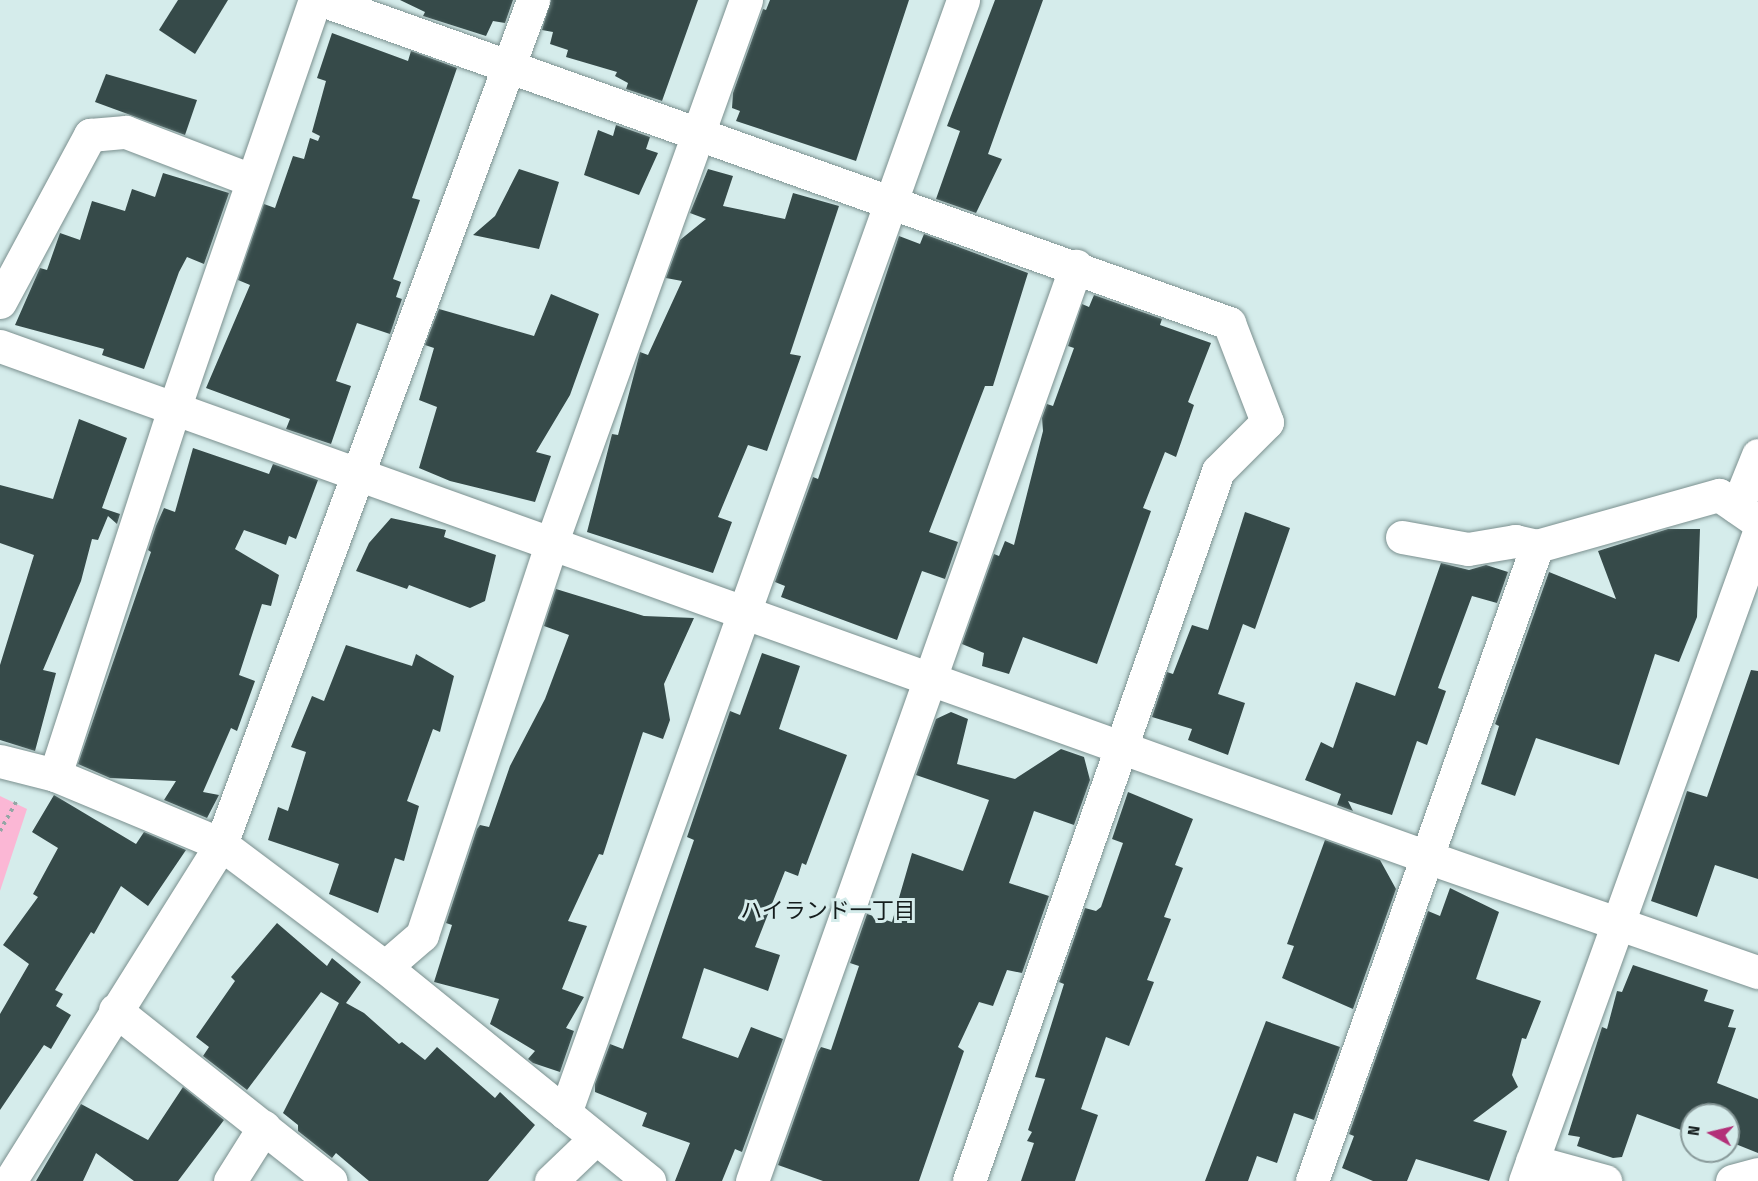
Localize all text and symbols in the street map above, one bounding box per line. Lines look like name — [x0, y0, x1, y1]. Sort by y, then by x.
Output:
district label: ハイランド一丁目 — [740, 898, 916, 924]
north arrow — [1680, 1103, 1740, 1163]
text: N — [1684, 1125, 1704, 1137]

